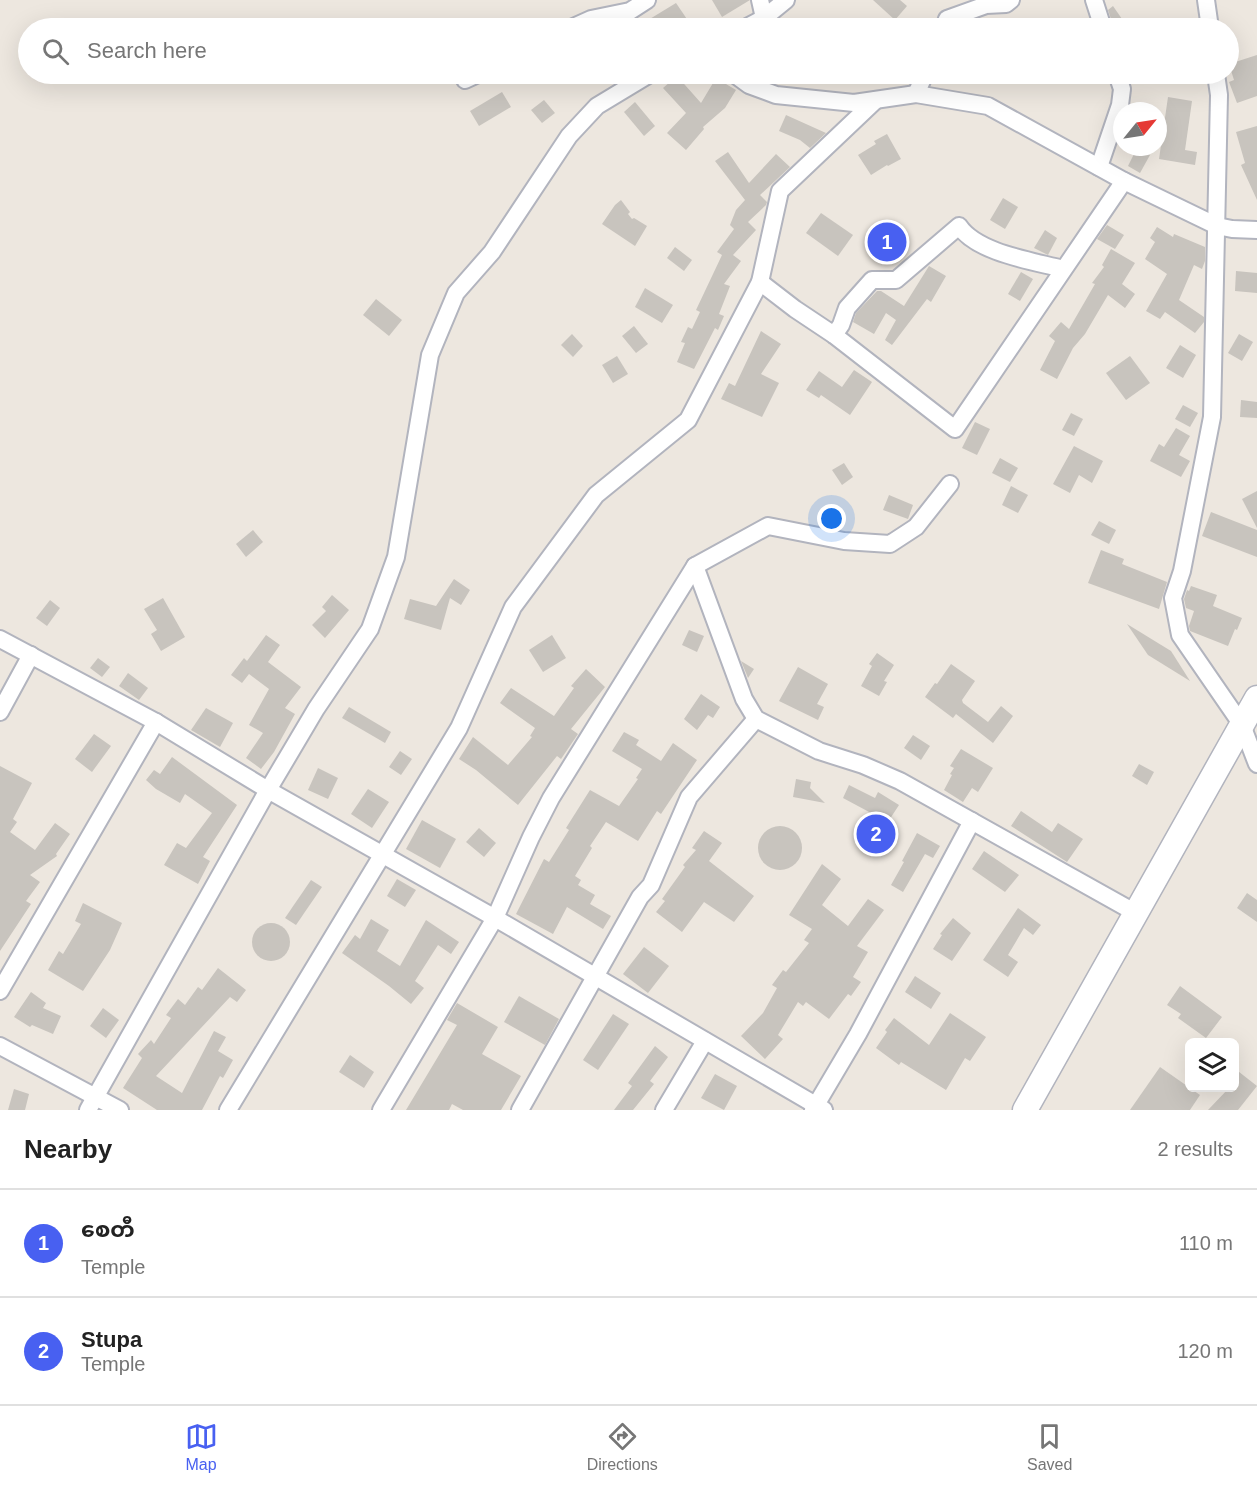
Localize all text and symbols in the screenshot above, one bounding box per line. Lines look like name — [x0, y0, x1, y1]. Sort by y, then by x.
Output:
search box — [18, 18, 1239, 84]
icon: search — [39, 35, 72, 68]
text: Search here — [87, 38, 207, 63]
north arrow — [1113, 102, 1167, 156]
pin: 1 — [868, 220, 906, 264]
your location — [817, 504, 846, 533]
pin: 2 — [856, 812, 896, 856]
map controls — [1185, 1038, 1239, 1092]
button: layers — [1185, 1038, 1239, 1092]
text: Nearby — [24, 1134, 112, 1164]
text: 2 results — [1157, 1138, 1233, 1160]
text: စေတီ — [81, 1217, 135, 1242]
text: 1 — [38, 1232, 49, 1254]
text: 110 m — [1179, 1232, 1233, 1254]
text: Temple — [81, 1256, 145, 1278]
text: Stupa — [81, 1327, 142, 1352]
text: 2 — [38, 1340, 49, 1362]
text: 120 m — [1177, 1340, 1233, 1362]
text: Temple — [81, 1353, 145, 1375]
tab: Map — [185, 1420, 218, 1474]
tab: Directions — [587, 1420, 658, 1474]
tab: Saved — [1027, 1420, 1072, 1474]

